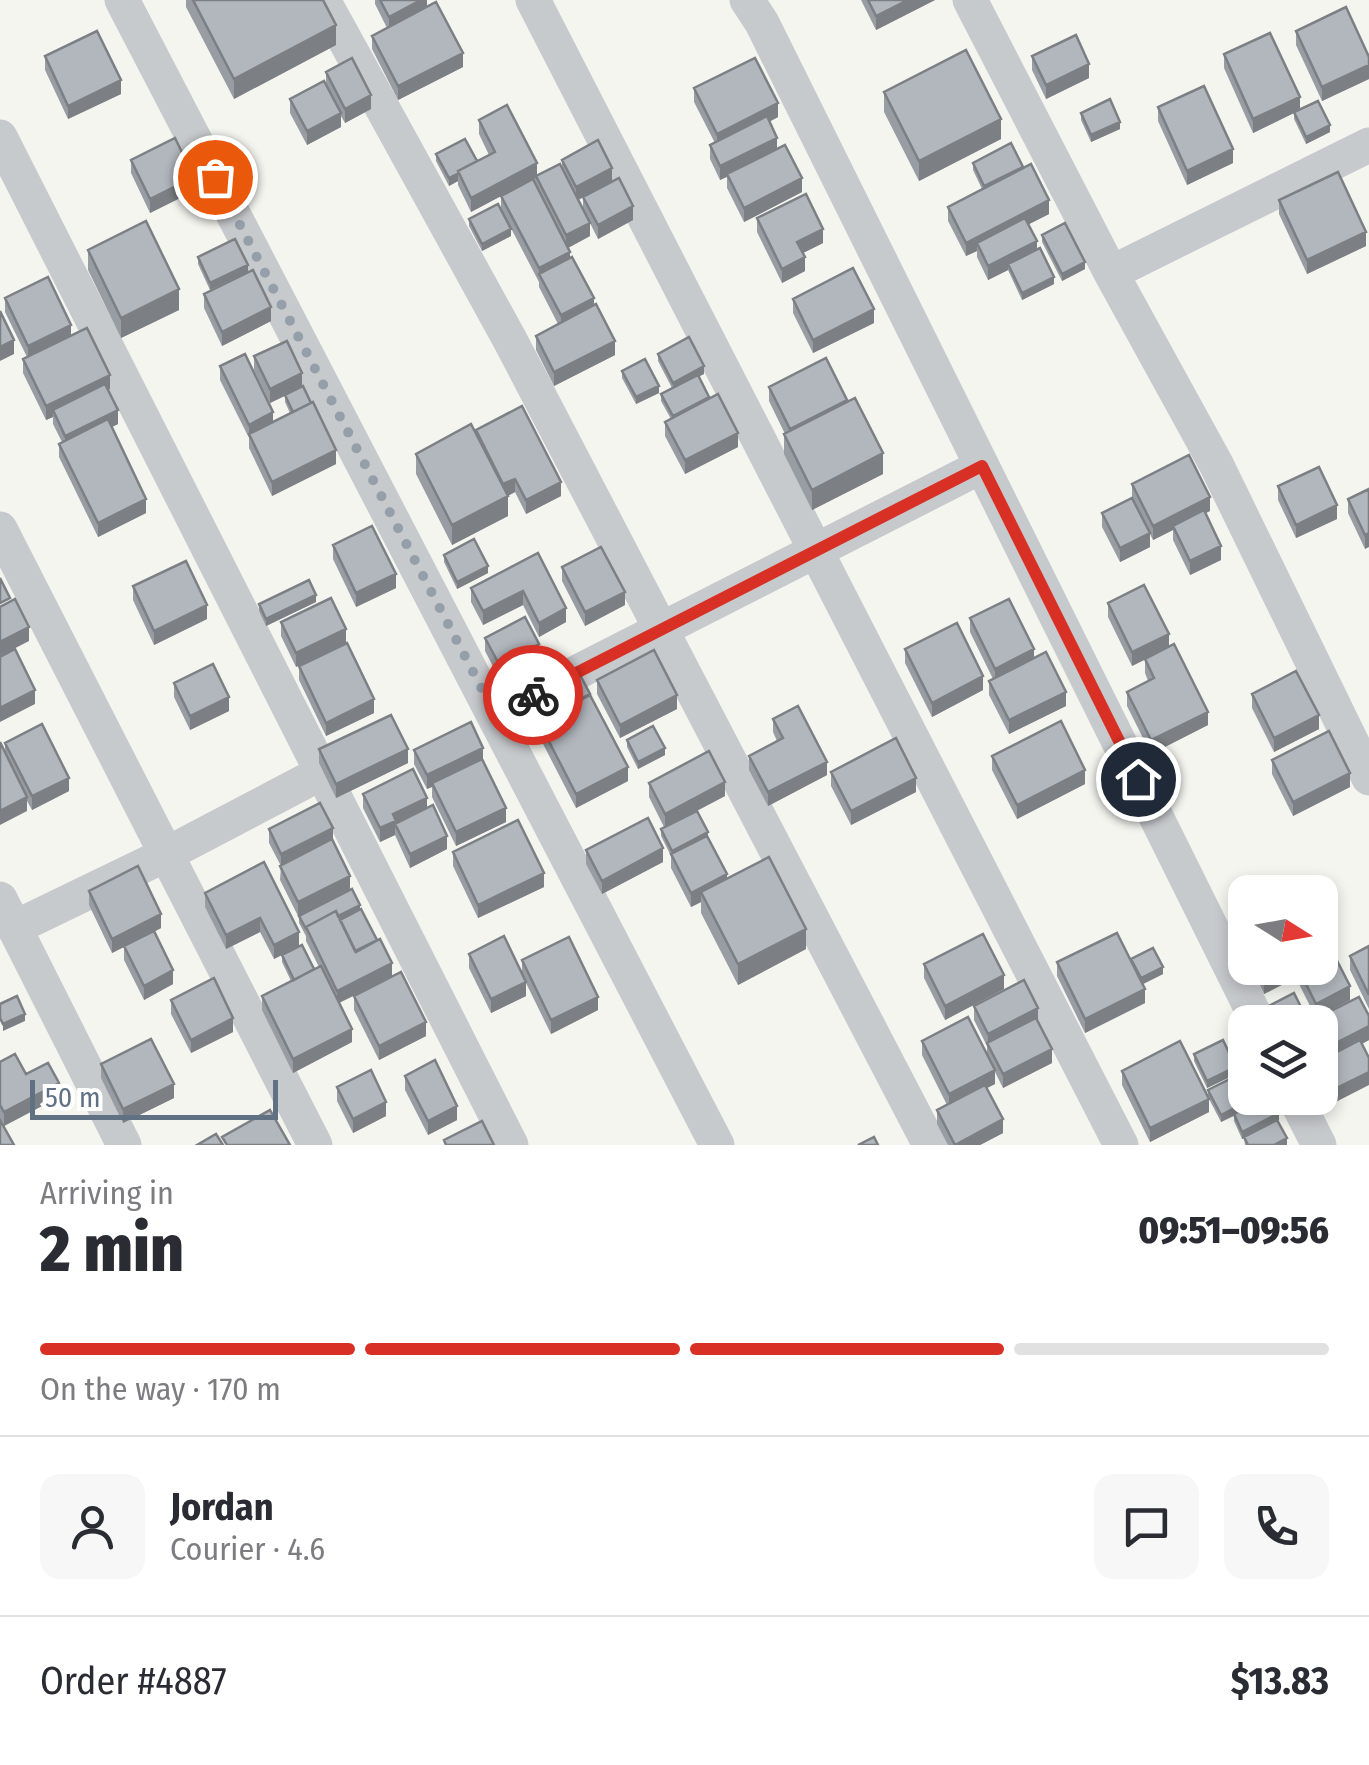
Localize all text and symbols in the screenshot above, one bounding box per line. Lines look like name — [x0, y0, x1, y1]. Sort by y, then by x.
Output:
pin — [173, 135, 258, 220]
icon: bag — [188, 150, 243, 205]
courier — [483, 645, 583, 745]
icon: bike — [506, 668, 561, 723]
pin — [1096, 737, 1181, 822]
icon: home — [1111, 752, 1166, 807]
north arrow — [1228, 875, 1338, 985]
map controls — [1228, 875, 1338, 1115]
button: layers — [1228, 1005, 1338, 1115]
scale bar — [30, 1075, 278, 1120]
text: 50 m — [45, 1081, 101, 1114]
text: Arriving in — [40, 1174, 174, 1212]
text: 09:51–09:56 — [1138, 1207, 1329, 1253]
text: 2 min — [40, 1210, 184, 1288]
text: On the way · 170 m — [40, 1370, 281, 1408]
button: person — [40, 1474, 145, 1579]
button: chat — [1094, 1474, 1199, 1579]
button: phone — [1224, 1474, 1329, 1579]
text: Jordan — [170, 1484, 274, 1530]
text: Courier · 4.6 — [170, 1530, 325, 1568]
text: Order #4887 — [40, 1658, 227, 1704]
text: $13.83 — [1231, 1658, 1329, 1704]

